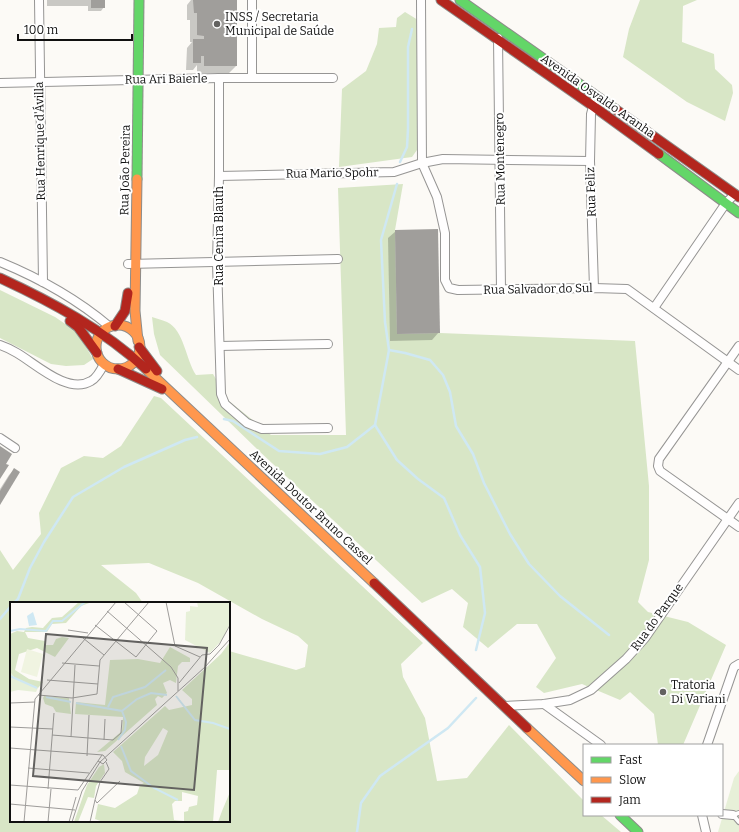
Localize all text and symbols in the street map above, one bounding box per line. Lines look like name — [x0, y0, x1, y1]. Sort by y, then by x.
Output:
place label: INSS / Secretaria Municipal de Saúde — [225, 10, 334, 38]
scale bar — [18, 16, 132, 42]
marker: INSS / Secretaria Municipal de Saúde — [212, 19, 222, 29]
text: 100 m — [24, 23, 59, 37]
street label: Avenida Osvaldo Aranha — [538, 51, 658, 141]
street label: Rua Ari Baierle — [125, 71, 207, 87]
street label: Rua Henrique d'Ávilla — [31, 81, 48, 201]
street label: Rua Montenegro — [492, 113, 508, 205]
street label: Rua João Pereira — [117, 124, 133, 216]
street label: Rua Mario Spohr — [285, 165, 379, 181]
street label: Rua Feliz — [583, 167, 599, 217]
street label: Rua Cenira Blauth — [212, 186, 226, 286]
street label: Rua Salvador do Sul — [483, 281, 593, 297]
street label: Avenida Doutor Bruno Cassel — [247, 447, 375, 568]
street label: Rua do Parque — [628, 581, 686, 653]
inset map — [10, 602, 230, 822]
place label: Tratoria Di Variani — [671, 678, 726, 706]
marker: Tratoria Di Variani — [658, 687, 668, 697]
legend — [583, 744, 723, 816]
text: Fast — [619, 753, 643, 767]
text: Slow — [619, 773, 646, 787]
text: Jam — [618, 793, 641, 807]

